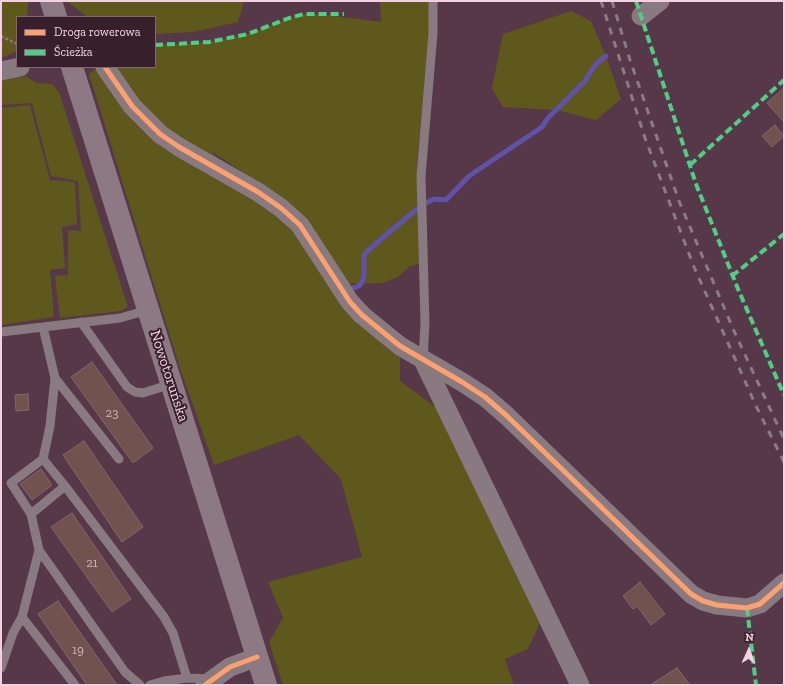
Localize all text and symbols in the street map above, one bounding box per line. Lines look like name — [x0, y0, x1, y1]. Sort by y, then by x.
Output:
legend — [16, 16, 156, 68]
text: Droga rowerowa — [54, 25, 141, 39]
text: Ścieżka — [54, 45, 93, 59]
street label: Nowotoruńska — [146, 328, 192, 424]
house number: 23 — [105, 405, 119, 421]
house number: 21 — [86, 555, 98, 571]
north arrow — [729, 630, 769, 670]
text: N — [745, 631, 754, 644]
house number: 19 — [72, 642, 84, 658]

